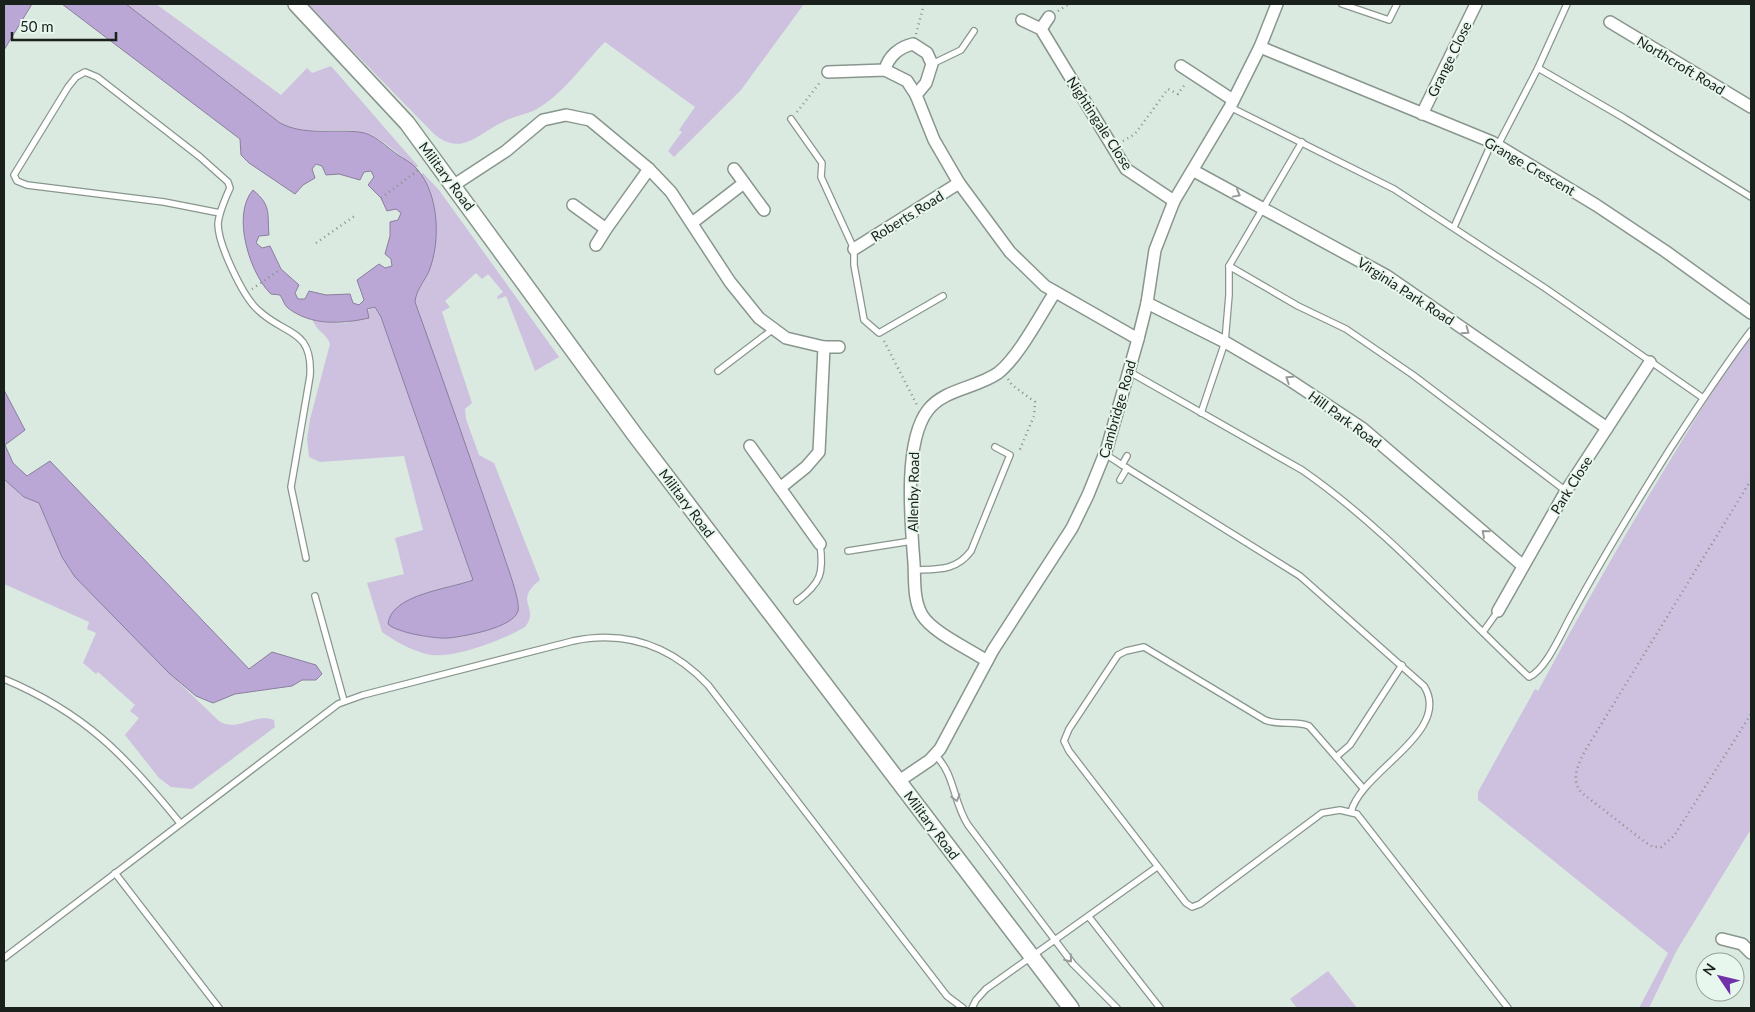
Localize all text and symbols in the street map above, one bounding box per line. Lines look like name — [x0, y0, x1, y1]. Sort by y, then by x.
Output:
scale bar — [12, 10, 116, 42]
text: 50 m — [20, 17, 54, 35]
street label: Grange Close — [1423, 18, 1475, 100]
street label: Northcroft Road — [1634, 32, 1728, 98]
street label: Nightingale Close — [1063, 73, 1137, 173]
street label: Grange Crescent — [1481, 133, 1579, 199]
street label: Military Road — [416, 138, 478, 214]
street label: Roberts Road — [868, 187, 946, 245]
one-way arrow — [1231, 188, 1240, 198]
street label: Virginia Park Road — [1354, 253, 1458, 329]
one-way arrow — [1461, 325, 1470, 334]
street label: Cambridge Road — [1095, 358, 1139, 460]
one-way arrow — [1285, 376, 1294, 386]
street label: Hill Park Road — [1305, 387, 1385, 451]
street label: Allenby Road — [904, 452, 922, 532]
street label: Park Close — [1547, 453, 1595, 517]
street label: Military Road — [656, 465, 718, 541]
one-way arrow — [1482, 530, 1491, 539]
street label: Military Road — [901, 787, 963, 863]
one-way arrow — [951, 793, 961, 801]
north arrow — [1695, 952, 1745, 1002]
one-way arrow — [1063, 953, 1071, 962]
text: N — [1699, 960, 1719, 979]

